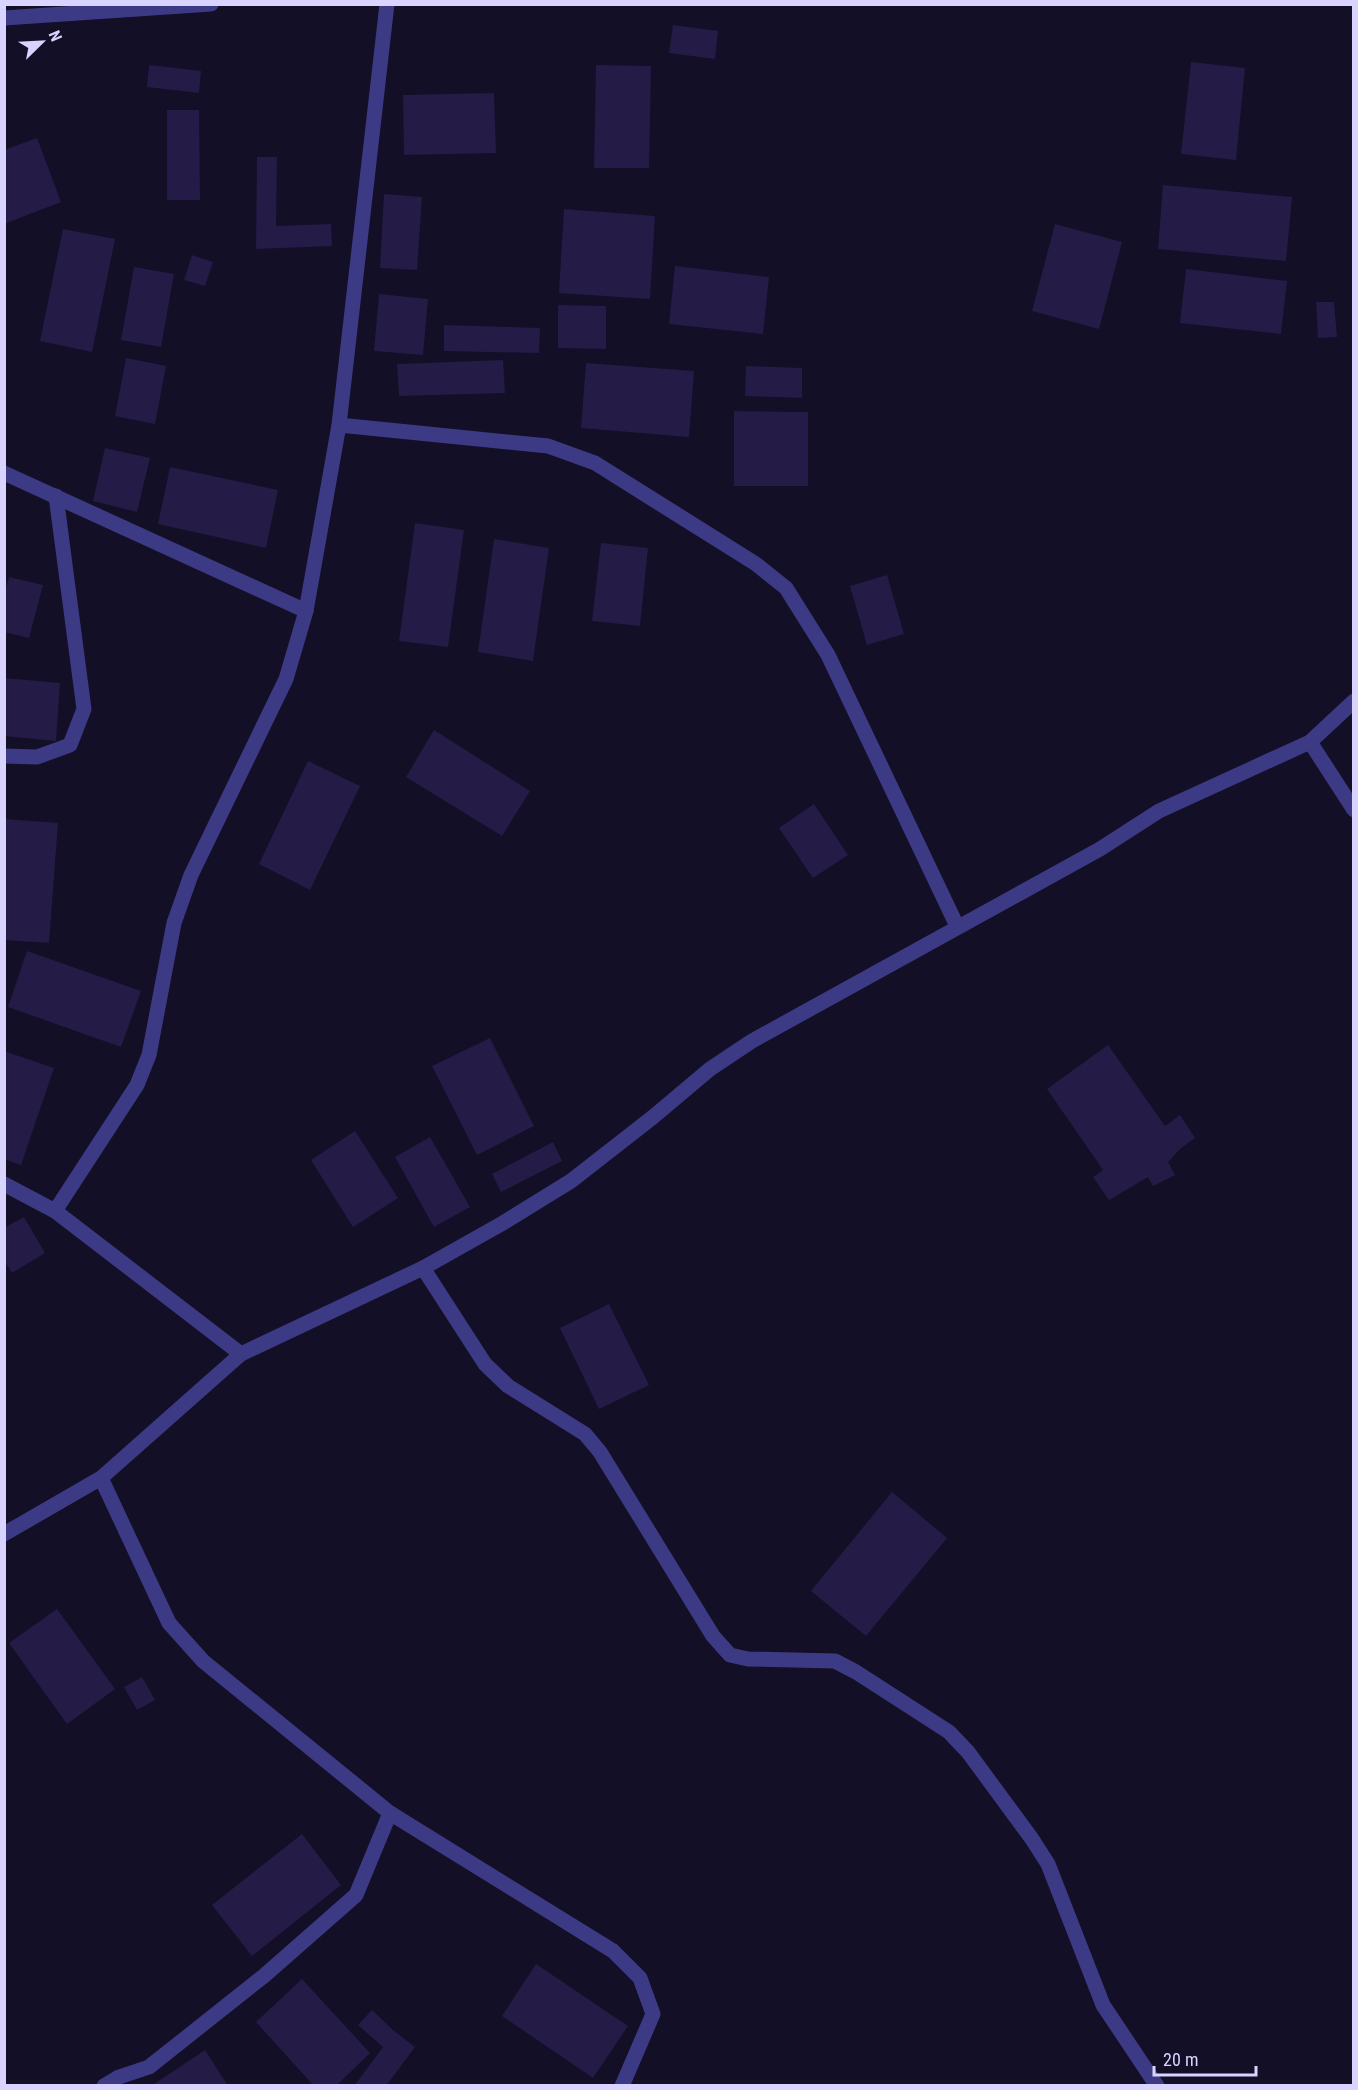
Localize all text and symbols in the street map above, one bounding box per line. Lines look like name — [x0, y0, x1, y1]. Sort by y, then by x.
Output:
north arrow — [12, 12, 72, 72]
text: N — [45, 28, 66, 44]
scale bar — [1154, 2039, 1256, 2077]
text: 20 m — [1163, 2049, 1198, 2070]

